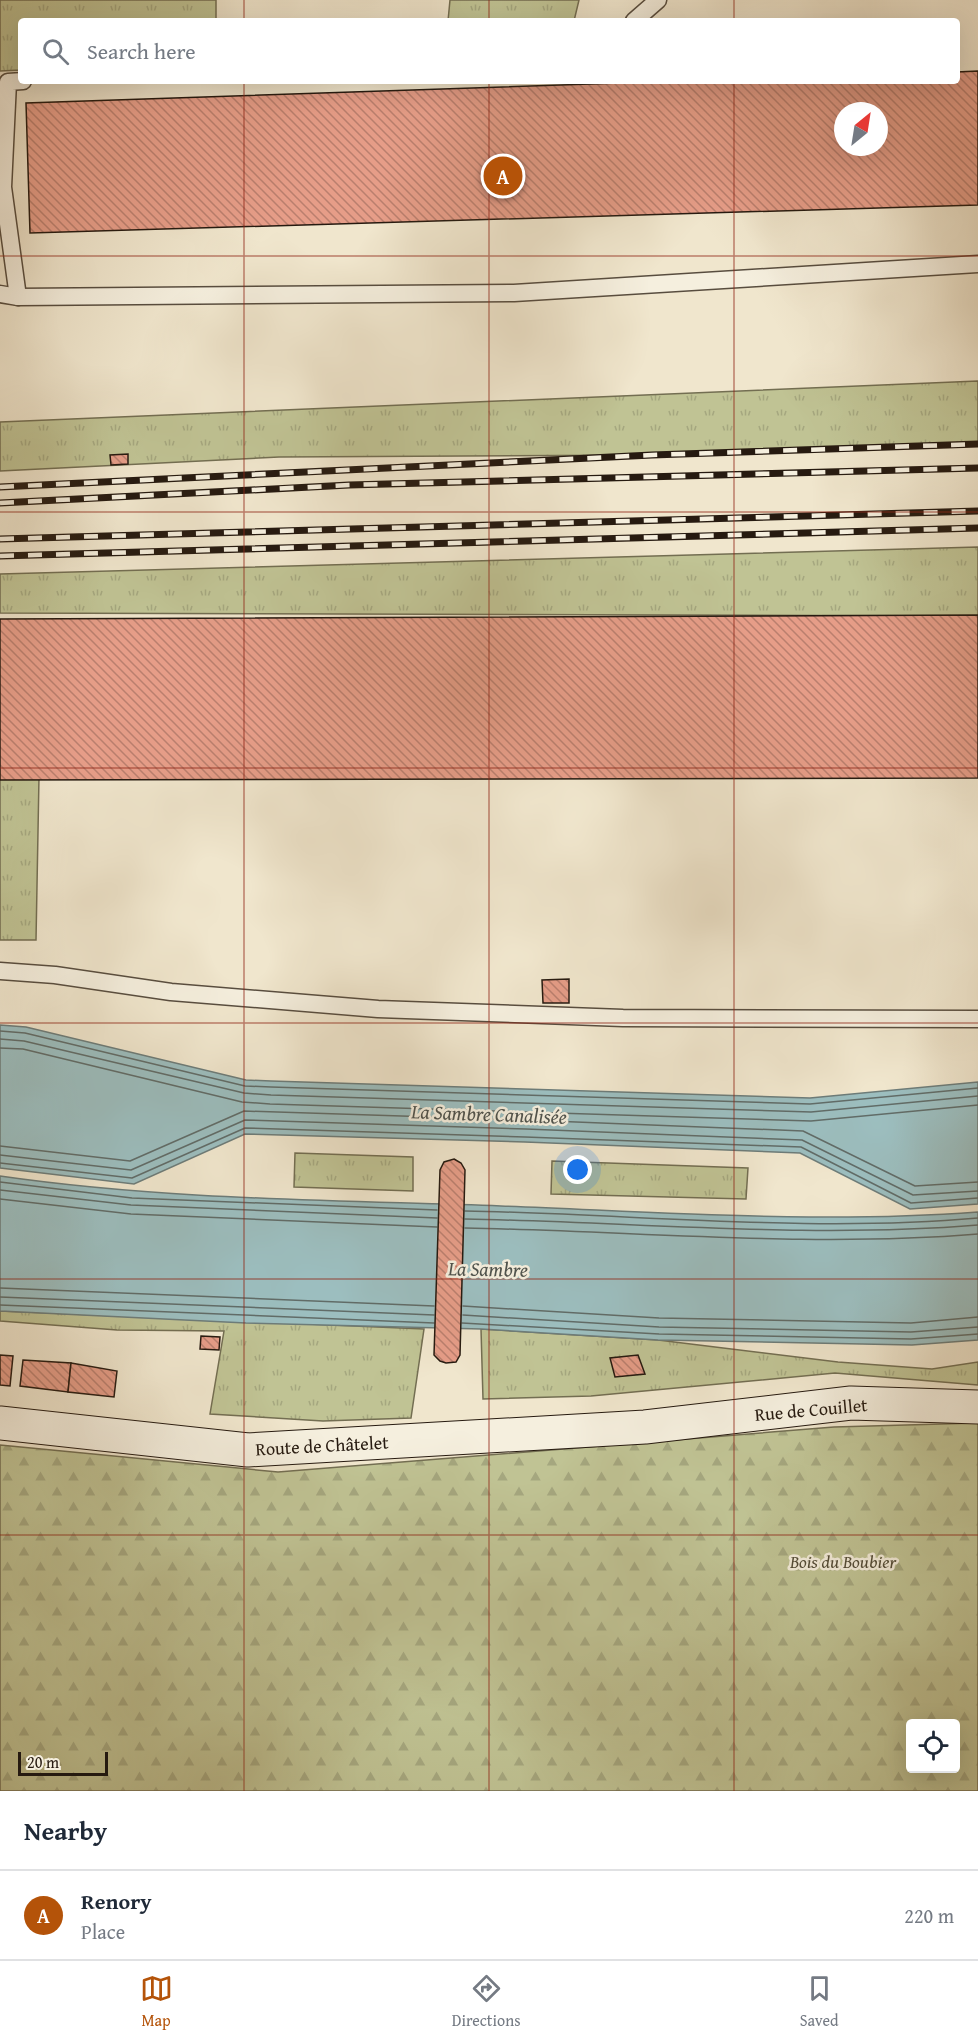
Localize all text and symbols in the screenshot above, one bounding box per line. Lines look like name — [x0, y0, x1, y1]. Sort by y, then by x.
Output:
search box — [18, 18, 960, 84]
icon: search — [39, 35, 72, 68]
text: Search here — [87, 35, 196, 67]
north arrow — [834, 102, 888, 156]
pin: A — [484, 154, 522, 198]
water label: La Sambre Canalisée — [410, 1096, 567, 1131]
your location — [563, 1155, 592, 1184]
water label: La Sambre — [447, 1253, 528, 1284]
street label: Rue de Couillet — [753, 1391, 869, 1428]
street label: Route de Châtelet — [255, 1429, 390, 1462]
park label: Bois du Boubier — [789, 1548, 897, 1575]
map controls — [906, 1719, 960, 1773]
button: locate — [906, 1719, 960, 1773]
scale bar — [18, 1749, 108, 1776]
text: 20 m — [27, 1750, 59, 1774]
text: Nearby — [24, 1811, 107, 1850]
text: Renory — [81, 1885, 152, 1917]
text: A — [37, 1901, 50, 1930]
text: 220 m — [904, 1901, 954, 1930]
text: Place — [81, 1917, 125, 1946]
tab: Map — [140, 1972, 173, 2032]
tab: Directions — [452, 1972, 521, 2032]
tab: Saved — [800, 1972, 838, 2032]

